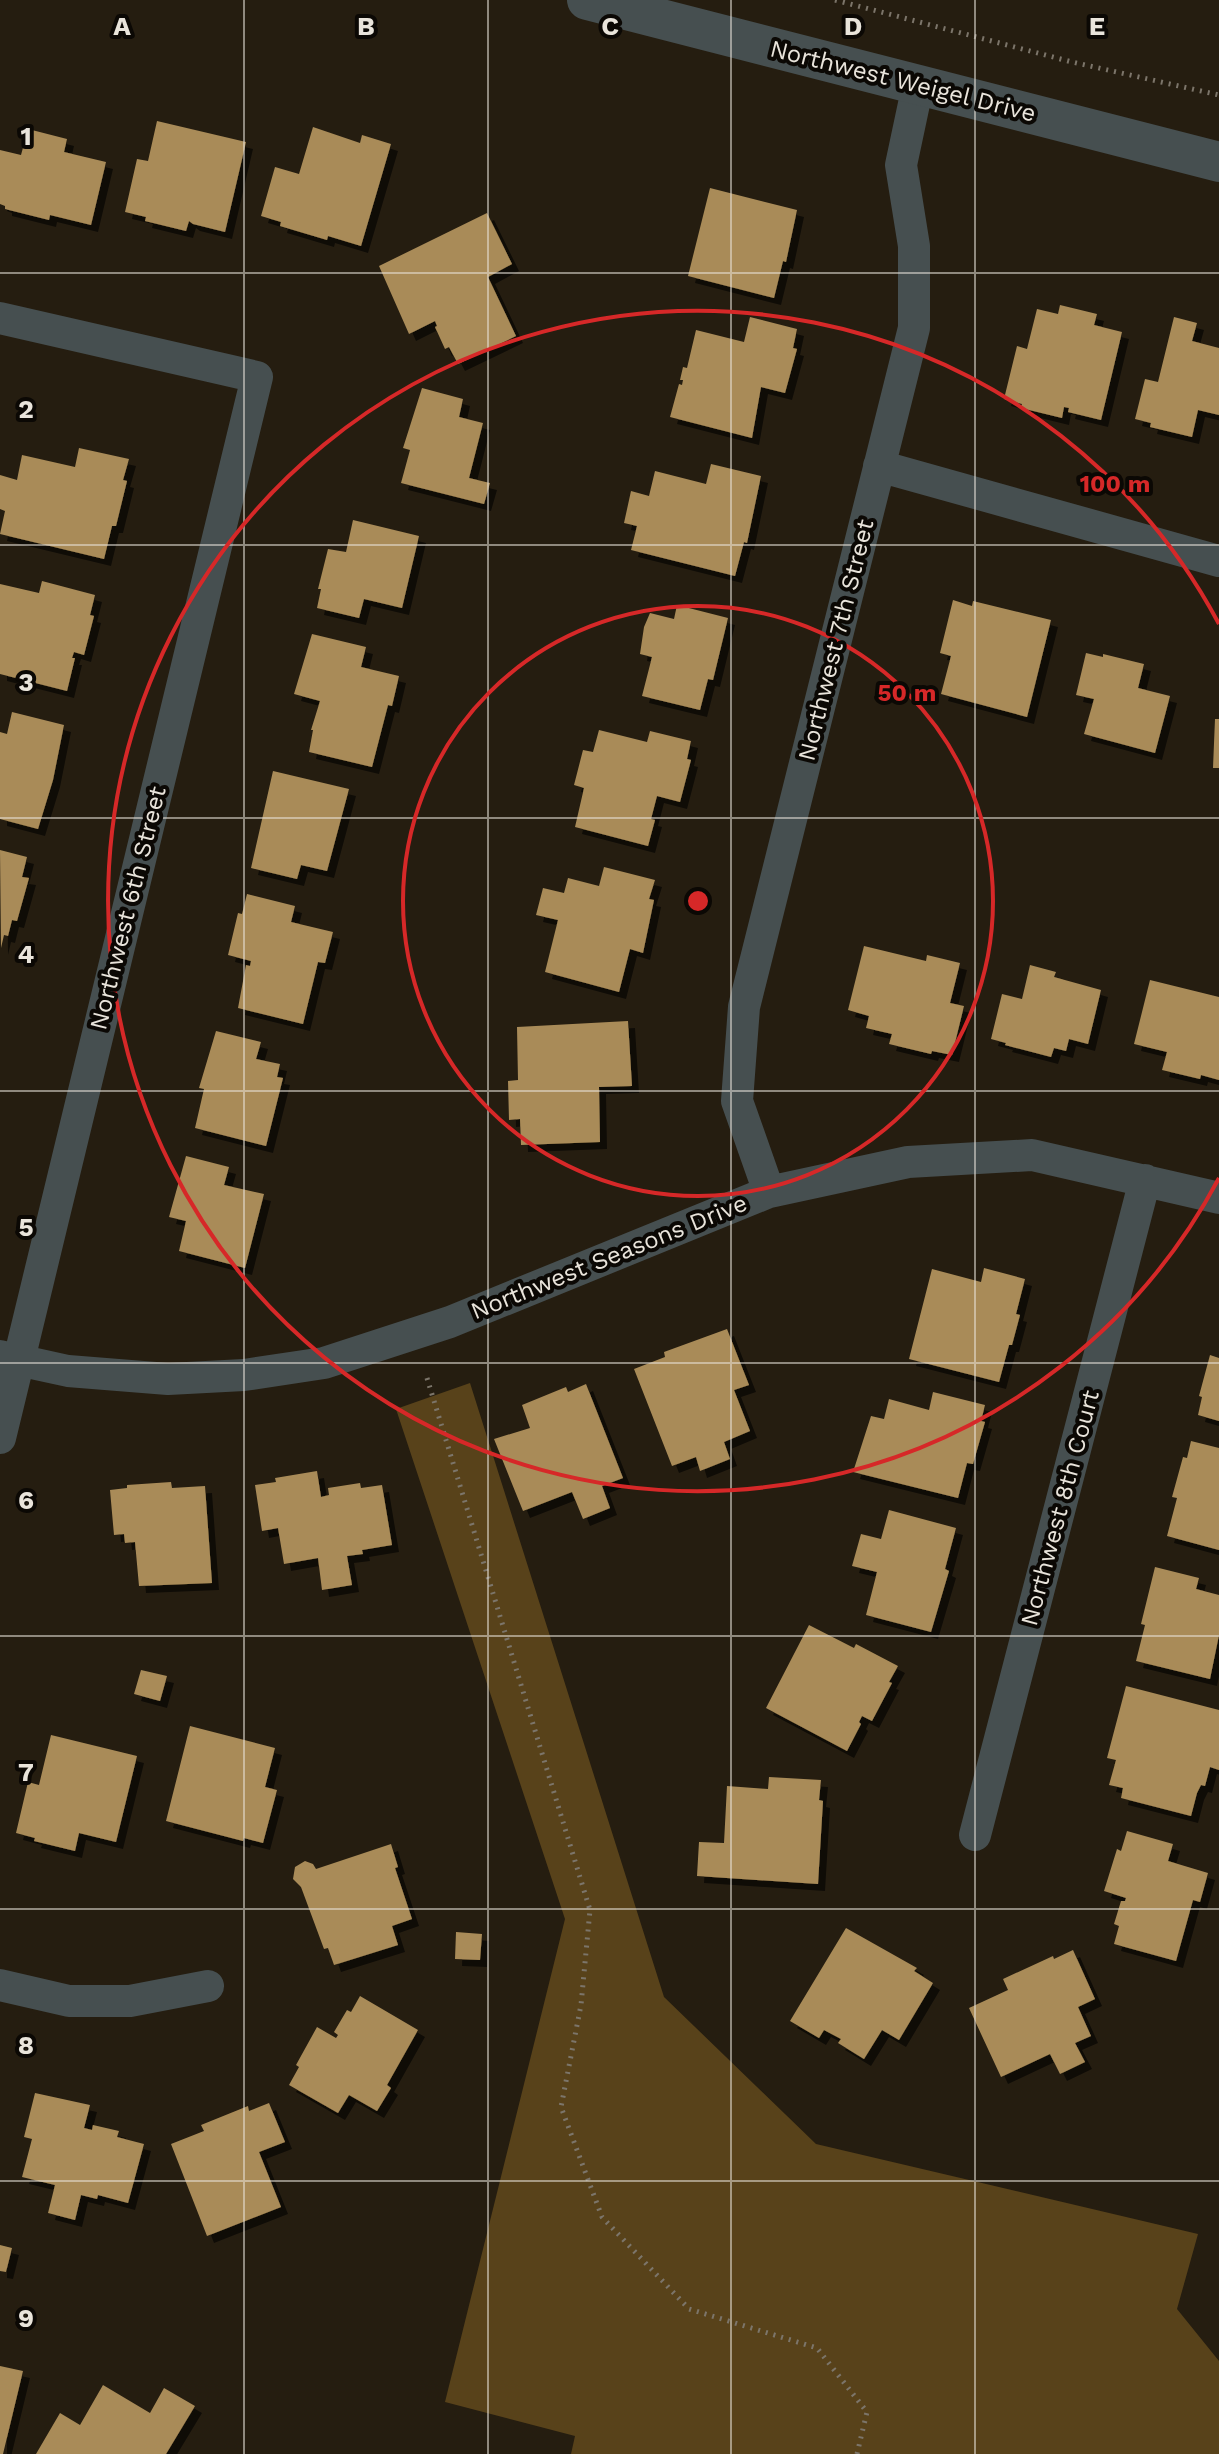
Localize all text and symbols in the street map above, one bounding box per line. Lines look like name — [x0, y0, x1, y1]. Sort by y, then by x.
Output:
text: A — [113, 11, 131, 41]
text: B — [357, 11, 375, 41]
text: C — [601, 11, 619, 41]
text: D — [844, 11, 862, 41]
text: E — [1089, 11, 1105, 41]
street label: Northwest Weigel Drive — [767, 34, 1039, 128]
text: 1 — [20, 121, 32, 151]
text: 2 — [18, 394, 34, 424]
text: 100 m — [1080, 470, 1150, 498]
street label: Northwest 7th Street — [792, 516, 880, 764]
text: 3 — [18, 667, 34, 697]
text: 50 m — [878, 679, 936, 707]
street label: Northwest 6th Street — [84, 783, 172, 1033]
centre of rings — [684, 887, 712, 915]
text: 4 — [18, 939, 35, 969]
street label: Northwest Seasons Drive — [467, 1189, 751, 1325]
text: 5 — [18, 1212, 34, 1242]
street label: Northwest 8th Court — [1015, 1387, 1105, 1629]
text: 6 — [18, 1485, 34, 1515]
text: 7 — [18, 1757, 34, 1787]
text: 8 — [18, 2030, 34, 2060]
text: 9 — [18, 2303, 34, 2333]

